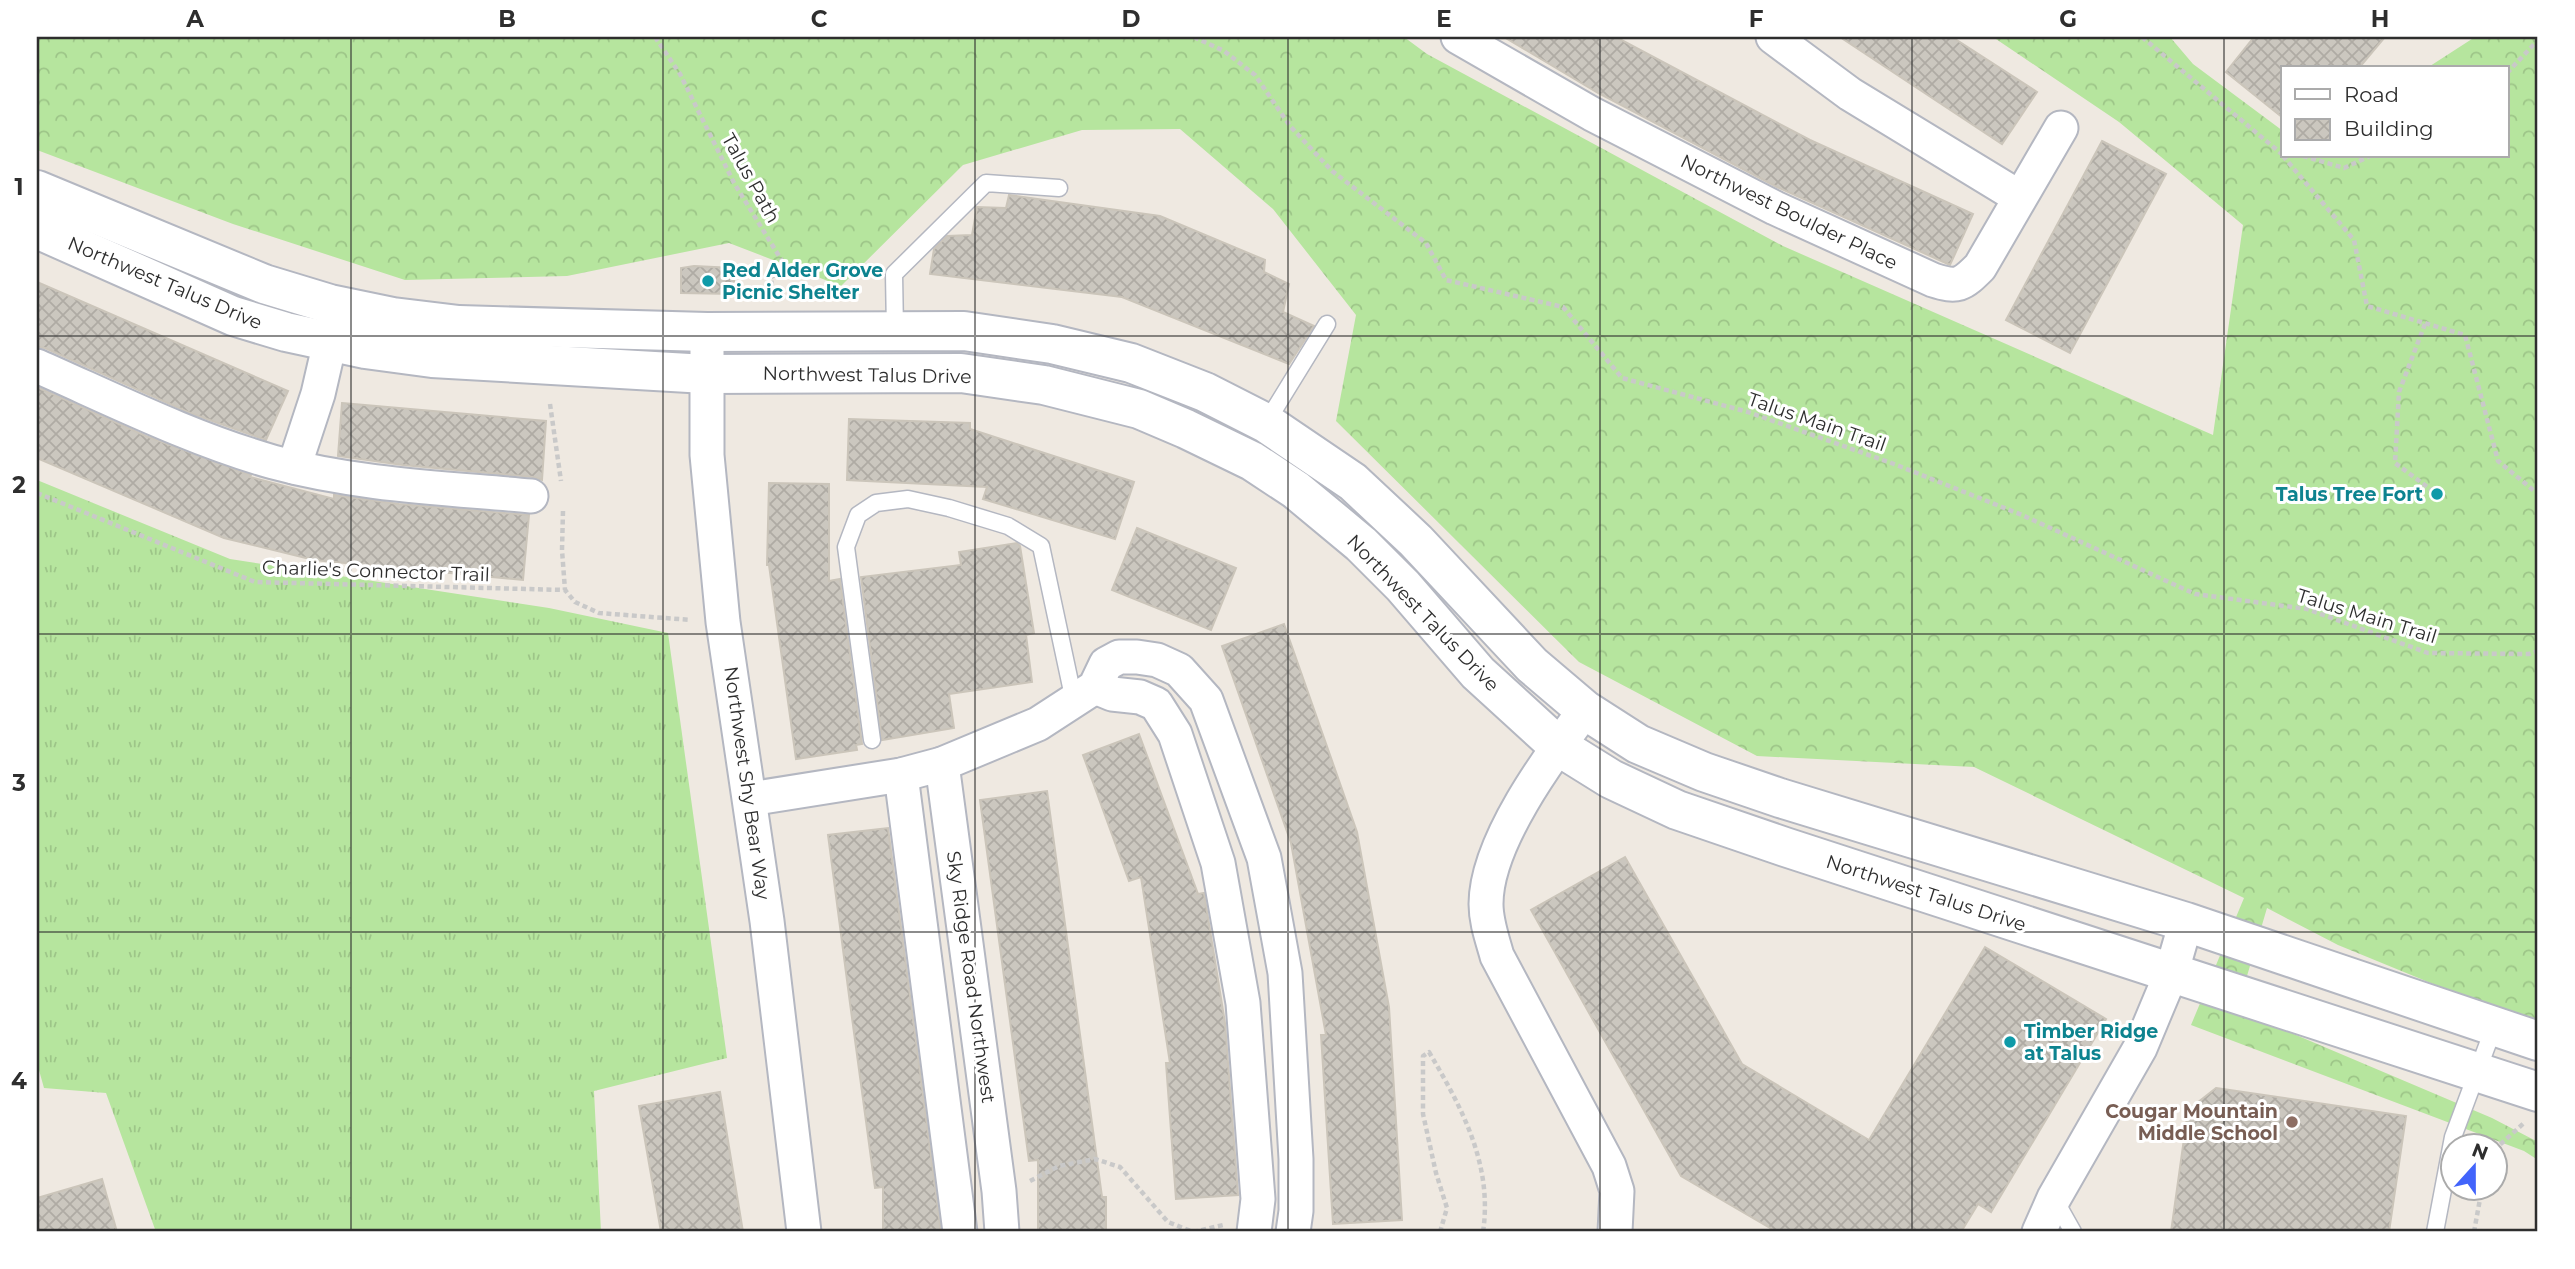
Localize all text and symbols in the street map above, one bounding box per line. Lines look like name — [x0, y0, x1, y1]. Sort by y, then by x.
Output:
text: A — [185, 5, 204, 33]
text: B — [498, 5, 516, 33]
text: C — [811, 5, 828, 33]
text: D — [1122, 5, 1141, 33]
text: E — [1436, 5, 1452, 33]
text: F — [1749, 5, 1764, 33]
text: G — [2059, 5, 2077, 33]
text: H — [2371, 5, 2389, 33]
legend — [2281, 66, 2508, 158]
text: Road — [2344, 82, 2399, 107]
text: Building — [2344, 116, 2434, 141]
street label: Talus Path — [717, 129, 785, 227]
street label: Northwest Boulder Place — [1677, 149, 1901, 275]
text: 1 — [14, 173, 24, 201]
street label: Northwest Talus Drive — [64, 232, 266, 334]
place label: Red Alder Grove Picnic Shelter — [722, 259, 883, 304]
marker: Red Alder Grove Picnic Shelter — [700, 273, 716, 289]
street label: Northwest Talus Drive — [762, 362, 972, 388]
street label: Talus Main Trail — [1745, 388, 1889, 456]
text: 2 — [12, 471, 26, 499]
place label: Talus Tree Fort — [2276, 483, 2423, 506]
marker: Talus Tree Fort — [2429, 486, 2445, 502]
street label: Northwest Talus Drive — [1342, 530, 1504, 696]
street label: Charlie's Connector Trail — [262, 556, 490, 586]
street label: Talus Main Trail — [2294, 584, 2440, 648]
street label: Northwest Shy Bear Way — [719, 665, 775, 902]
text: 3 — [11, 769, 26, 797]
street label: Sky Ridge Road Northwest — [942, 850, 1000, 1105]
street label: Northwest Talus Drive — [1823, 850, 2029, 936]
place label: Timber Ridge at Talus — [2024, 1020, 2158, 1065]
marker: Timber Ridge at Talus — [2002, 1034, 2018, 1050]
text: 4 — [11, 1067, 27, 1095]
place label: Cougar Mountain Middle School — [2105, 1100, 2278, 1145]
marker: Cougar Mountain Middle School — [2284, 1114, 2300, 1130]
north arrow — [2438, 1132, 2508, 1202]
text: N — [2469, 1138, 2491, 1165]

